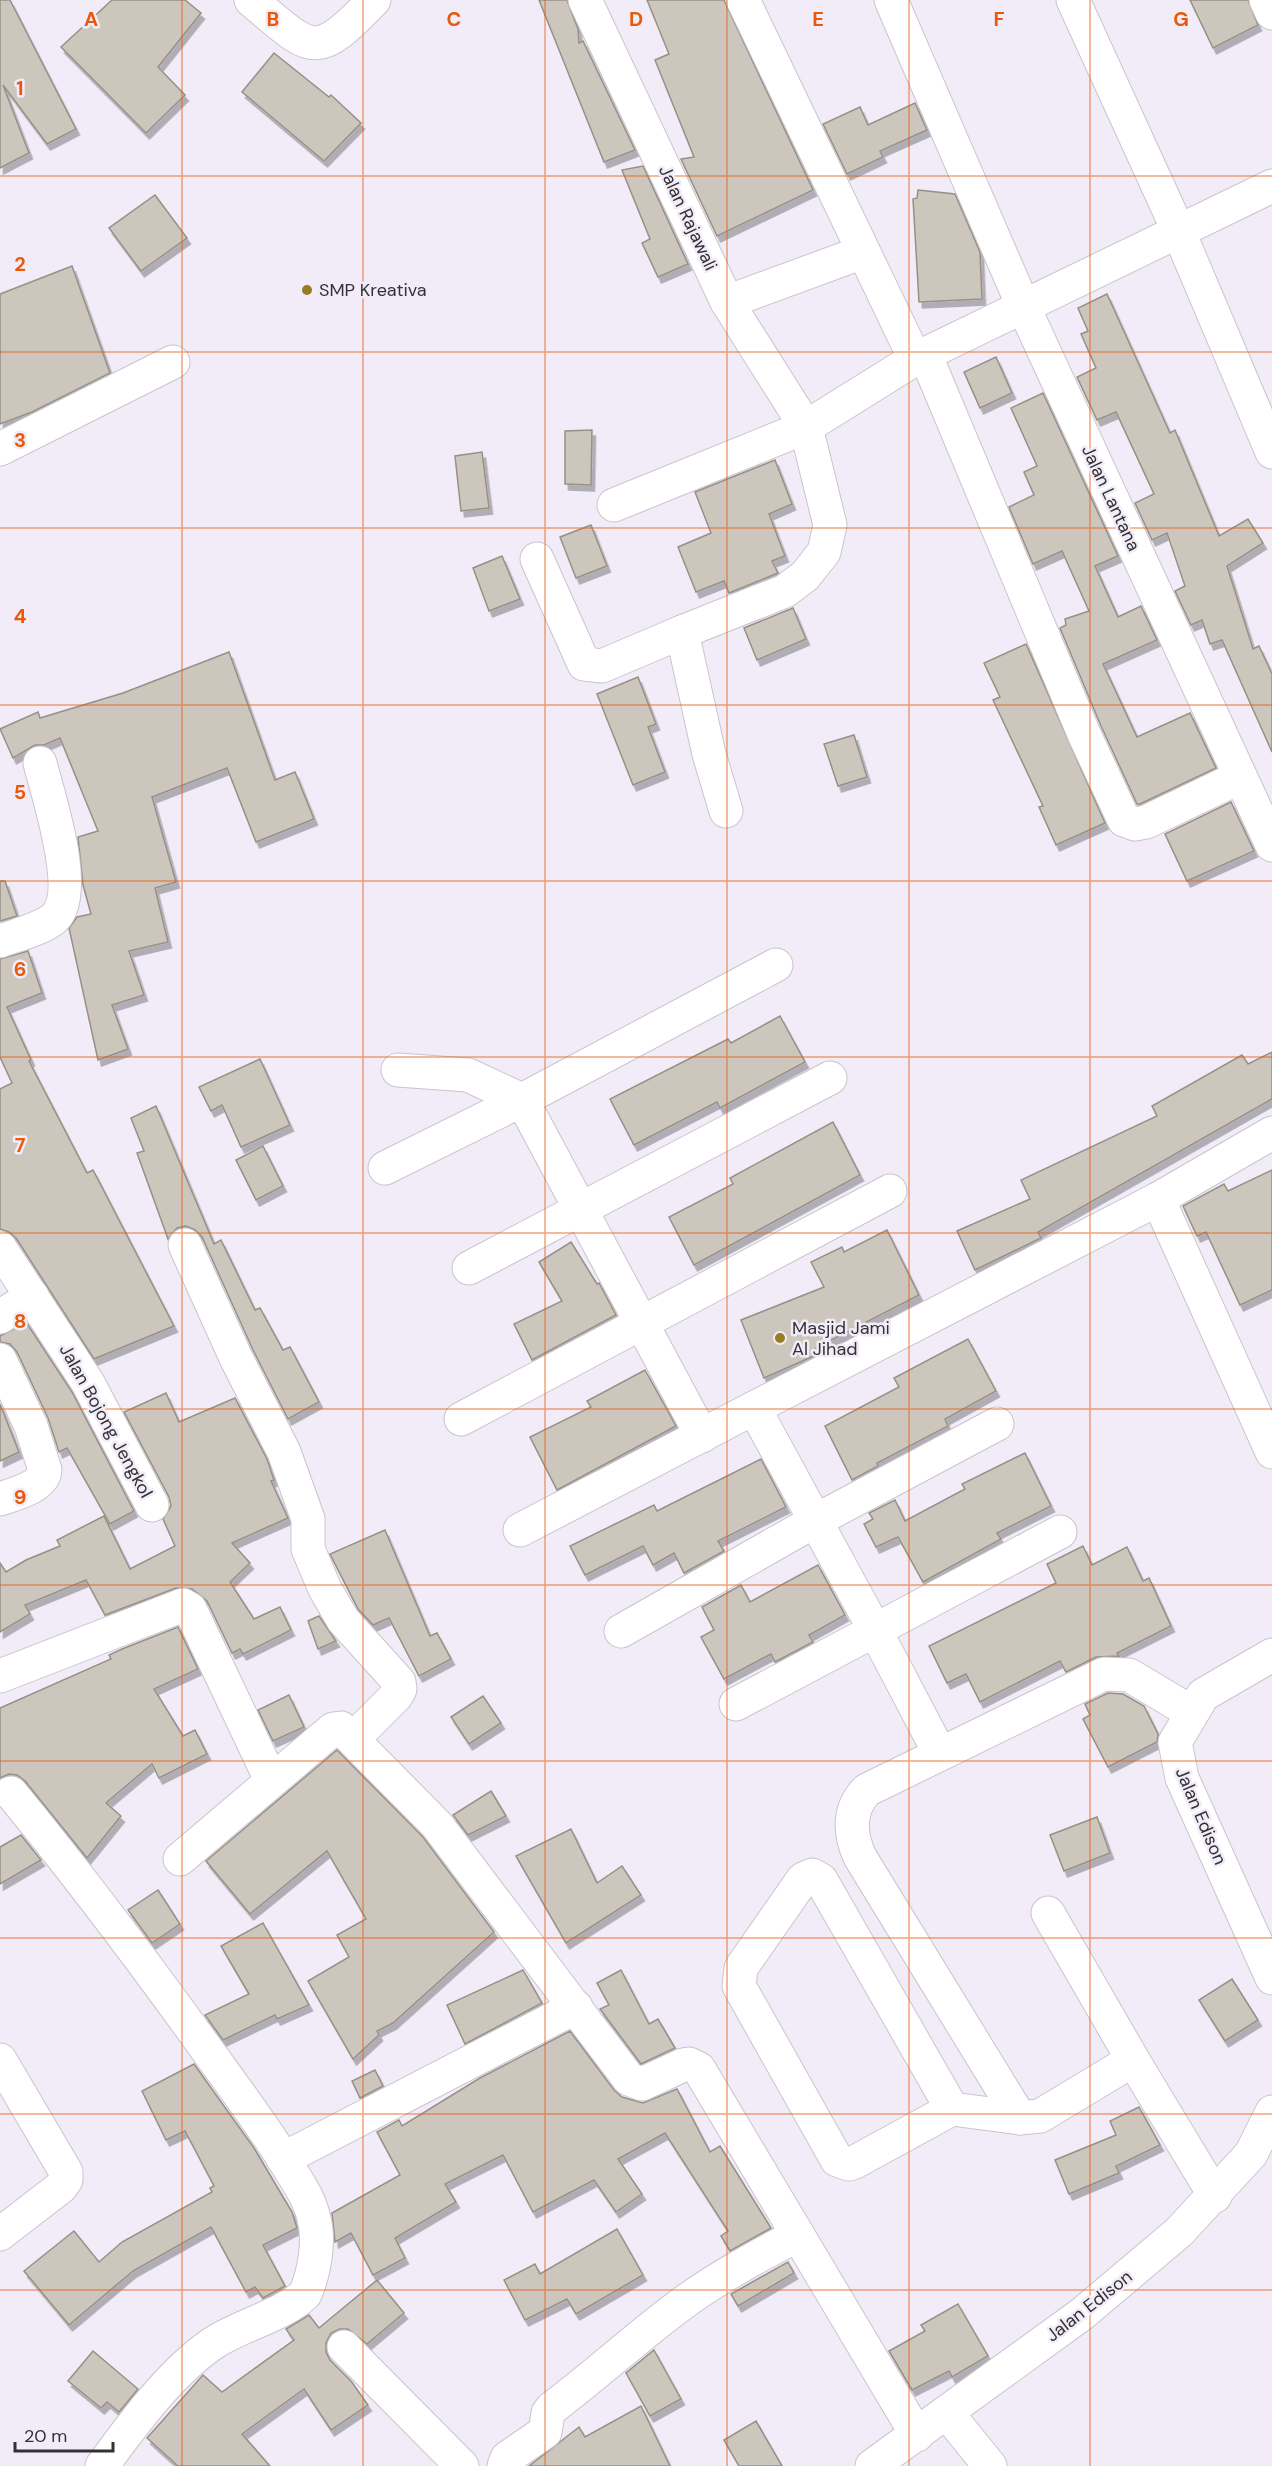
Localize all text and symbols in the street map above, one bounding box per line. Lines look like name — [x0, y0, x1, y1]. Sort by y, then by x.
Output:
text: A — [84, 6, 98, 32]
text: B — [267, 6, 279, 32]
text: C — [447, 6, 461, 32]
text: D — [629, 6, 643, 32]
text: E — [812, 6, 824, 32]
text: F — [993, 6, 1005, 32]
text: G — [1173, 6, 1189, 32]
text: 1 — [16, 75, 24, 101]
street label: Jalan Rajawali — [653, 161, 723, 275]
text: 2 — [14, 251, 26, 277]
place label: SMP Kreativa — [319, 278, 427, 302]
marker: SMP Kreativa — [300, 283, 314, 297]
text: 3 — [14, 427, 26, 453]
street label: Jalan Lantana — [1076, 441, 1146, 555]
text: 4 — [14, 603, 27, 629]
text: 5 — [14, 779, 26, 805]
text: 6 — [14, 956, 26, 982]
text: 7 — [15, 1132, 26, 1158]
text: 8 — [14, 1308, 26, 1334]
place label: Masjid Jami Al Jihad — [792, 1316, 890, 1361]
marker: Masjid Jami Al Jihad — [773, 1331, 787, 1345]
street label: Jalan Bojong Jengkol — [54, 1340, 158, 1502]
text: 9 — [14, 1484, 26, 1510]
street label: Jalan Edison — [1170, 1764, 1232, 1868]
street label: Jalan Edison — [1041, 2265, 1137, 2347]
scale bar — [15, 2415, 112, 2453]
text: 20 m — [24, 2424, 67, 2448]

